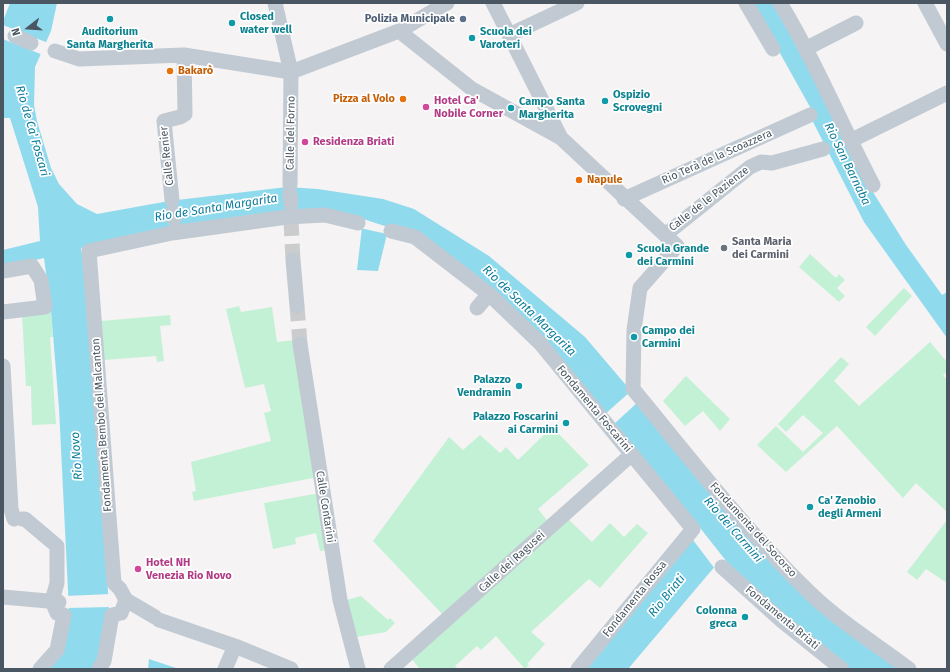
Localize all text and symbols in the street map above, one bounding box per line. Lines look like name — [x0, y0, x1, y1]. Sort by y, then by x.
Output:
north arrow — [8, 8, 48, 48]
place label: Closed water well — [240, 10, 292, 36]
place label: Polizia Municipale — [365, 12, 455, 26]
marker: Auditorium Santa Margherita — [105, 14, 115, 24]
marker: Polizia Municipale — [458, 14, 468, 24]
marker: Closed water well — [227, 18, 237, 28]
place label: Auditorium Santa Margherita — [67, 25, 153, 51]
place label: Scuola dei Varoteri — [480, 25, 532, 51]
text: N — [9, 26, 23, 37]
marker: Scuola dei Varoteri — [467, 33, 477, 43]
place label: Bakarò — [178, 64, 213, 78]
marker: Bakarò — [165, 66, 175, 76]
water label: Rio de Ca' Foscari — [12, 84, 52, 178]
place label: Ospizio Scrovegni — [613, 88, 662, 114]
place label: Pizza al Volo — [333, 92, 395, 106]
marker: Pizza al Volo — [398, 94, 408, 104]
place label: Hotel Ca' Nobile Corner — [434, 94, 503, 120]
place label: Campo Santa Margherita — [519, 95, 585, 121]
street label: Calle del Forno — [284, 96, 298, 170]
marker: Ospizio Scrovegni — [600, 96, 610, 106]
marker: Hotel Ca' Nobile Corner — [421, 102, 431, 112]
marker: Campo Santa Margherita — [506, 103, 516, 113]
water label: Rio San Barnaba — [821, 120, 873, 208]
street label: Calle Renier — [157, 126, 177, 186]
street label: Rio Terà de la Scoazzera — [660, 127, 774, 187]
place label: Residenza Briati — [313, 135, 394, 149]
marker: Residenza Briati — [300, 137, 310, 147]
street label: Calle de le Pazienze — [666, 164, 752, 234]
place label: Napule — [587, 173, 622, 187]
marker: Napule — [574, 175, 584, 185]
water label: Rio de Santa Margarita — [154, 191, 278, 225]
place label: Santa Maria dei Carmini — [732, 235, 792, 261]
place label: Scuola Grande dei Carmini — [637, 242, 709, 268]
marker: Santa Maria dei Carmini — [719, 243, 729, 253]
marker: Scuola Grande dei Carmini — [624, 250, 634, 260]
water label: Rio de Santa Margarita — [479, 263, 579, 359]
place label: Campo dei Carmini — [642, 324, 695, 350]
marker: Campo dei Carmini — [629, 332, 639, 342]
street label: Fondamenta Bembo del Malcanton — [89, 338, 115, 512]
street label: Fondamenta Foscarini — [554, 363, 634, 455]
place label: Palazzo Vendramin — [457, 373, 511, 399]
marker: Palazzo Vendramin — [514, 381, 524, 391]
place label: Palazzo Foscarini ai Carmini — [473, 410, 558, 436]
marker: Palazzo Foscarini ai Carmini — [561, 418, 571, 428]
water label: Rio Novo — [68, 431, 86, 481]
street label: Calle Contarini — [313, 470, 337, 544]
street label: Fondamenta del Socorso — [707, 480, 799, 580]
water label: Rio dei Carmini — [701, 494, 765, 566]
place label: Ca' Zenobio degli Armeni — [818, 494, 881, 520]
marker: Ca' Zenobio degli Armeni — [805, 502, 815, 512]
street label: Calle dei Ragusei — [476, 529, 548, 595]
place label: Hotel NH Venezia Rio Novo — [146, 556, 232, 582]
street label: Fondamenta Rossa — [600, 558, 670, 640]
marker: Hotel NH Venezia Rio Novo — [133, 564, 143, 574]
water label: Rio Briati — [646, 572, 688, 620]
street label: Fondamenta Briati — [742, 583, 822, 653]
place label: Colonna greca — [696, 604, 737, 630]
marker: Colonna greca — [740, 612, 750, 622]

